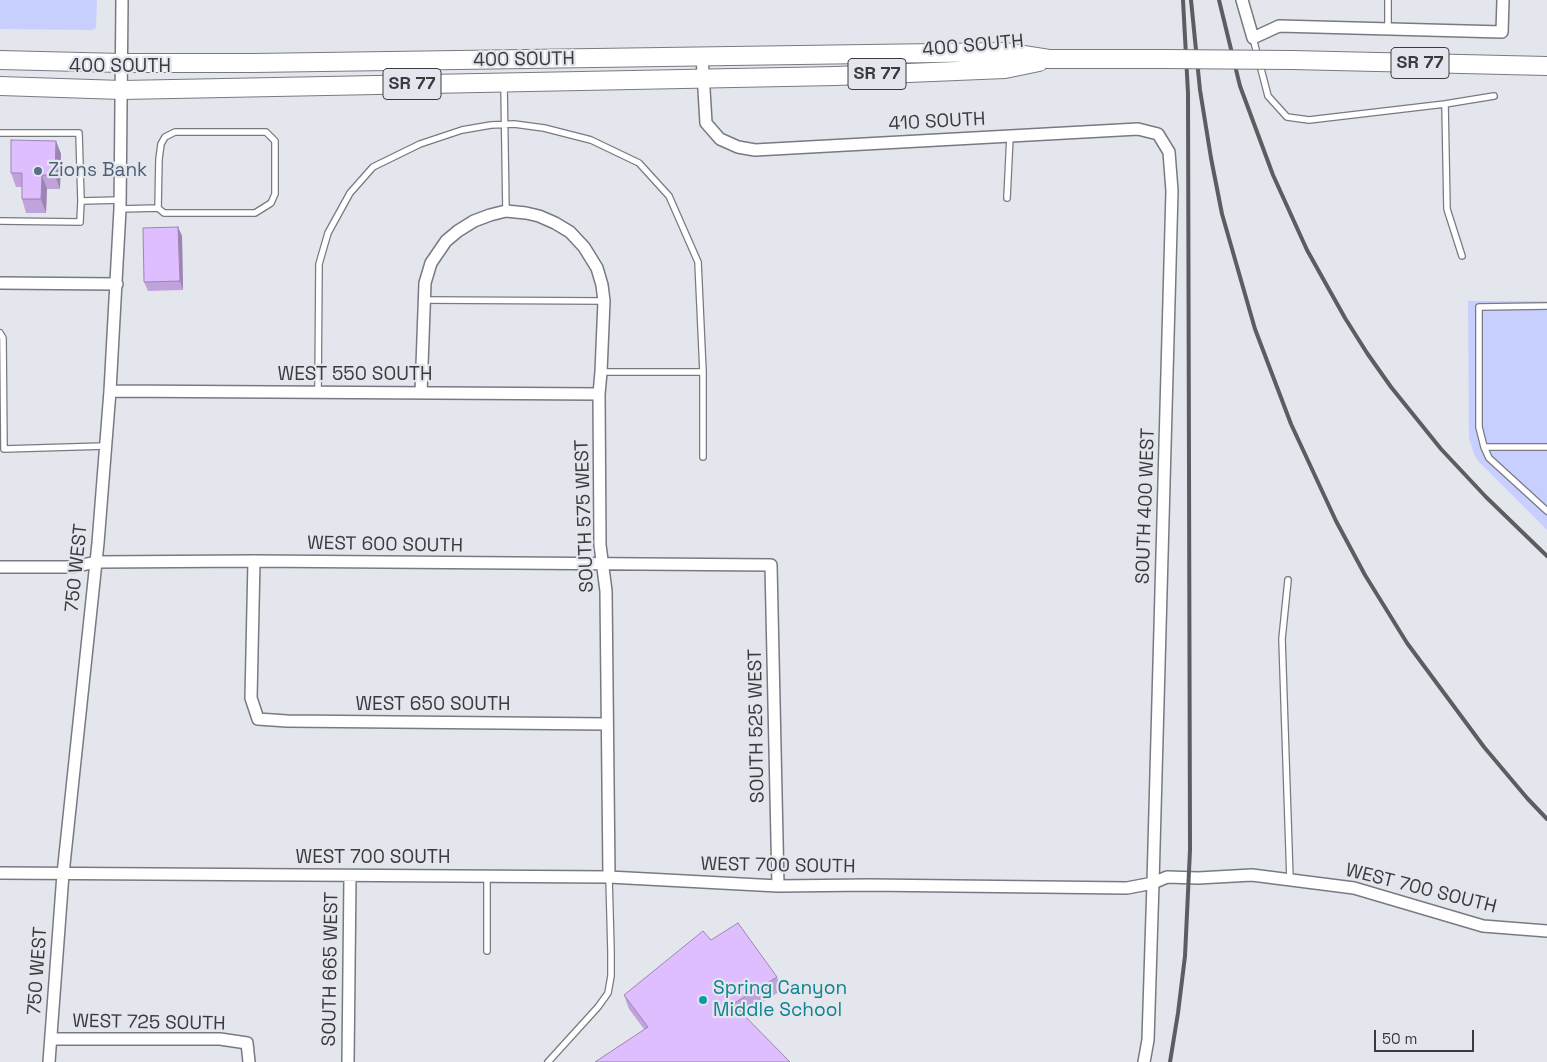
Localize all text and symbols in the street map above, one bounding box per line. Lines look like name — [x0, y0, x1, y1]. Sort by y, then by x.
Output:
street label: 400 SOUTH — [921, 30, 1025, 62]
street label: 400 SOUTH — [473, 48, 575, 72]
road number: SR 77 — [1391, 48, 1449, 78]
street label: 400 SOUTH — [69, 56, 171, 78]
road number: SR 77 — [848, 59, 906, 90]
road number: SR 77 — [383, 68, 441, 100]
street label: 410 SOUTH — [888, 108, 986, 136]
place label: Zions Bank — [48, 160, 147, 182]
marker: Zions Bank — [32, 165, 44, 177]
street label: WEST 550 SOUTH — [278, 364, 432, 386]
street label: SOUTH 400 WEST — [1132, 428, 1160, 584]
street label: SOUTH 575 WEST — [571, 439, 599, 593]
street label: 750 WEST — [61, 523, 93, 613]
street label: WEST 600 SOUTH — [307, 532, 463, 558]
street label: SOUTH 525 WEST — [744, 649, 770, 803]
street label: WEST 650 SOUTH — [355, 694, 511, 716]
street label: WEST 700 SOUTH — [296, 847, 450, 869]
street label: WEST 700 SOUTH — [700, 853, 856, 879]
street label: WEST 700 SOUTH — [1343, 859, 1499, 919]
street label: SOUTH 665 WEST — [318, 892, 344, 1046]
street label: 750 WEST — [24, 926, 52, 1016]
place label: Spring Canyon Middle School — [713, 978, 847, 1022]
marker: Spring Canyon Middle School — [697, 994, 709, 1006]
street label: WEST 725 SOUTH — [72, 1010, 226, 1036]
scale bar — [1377, 1020, 1477, 1052]
text: 50 m — [1382, 1029, 1417, 1048]

